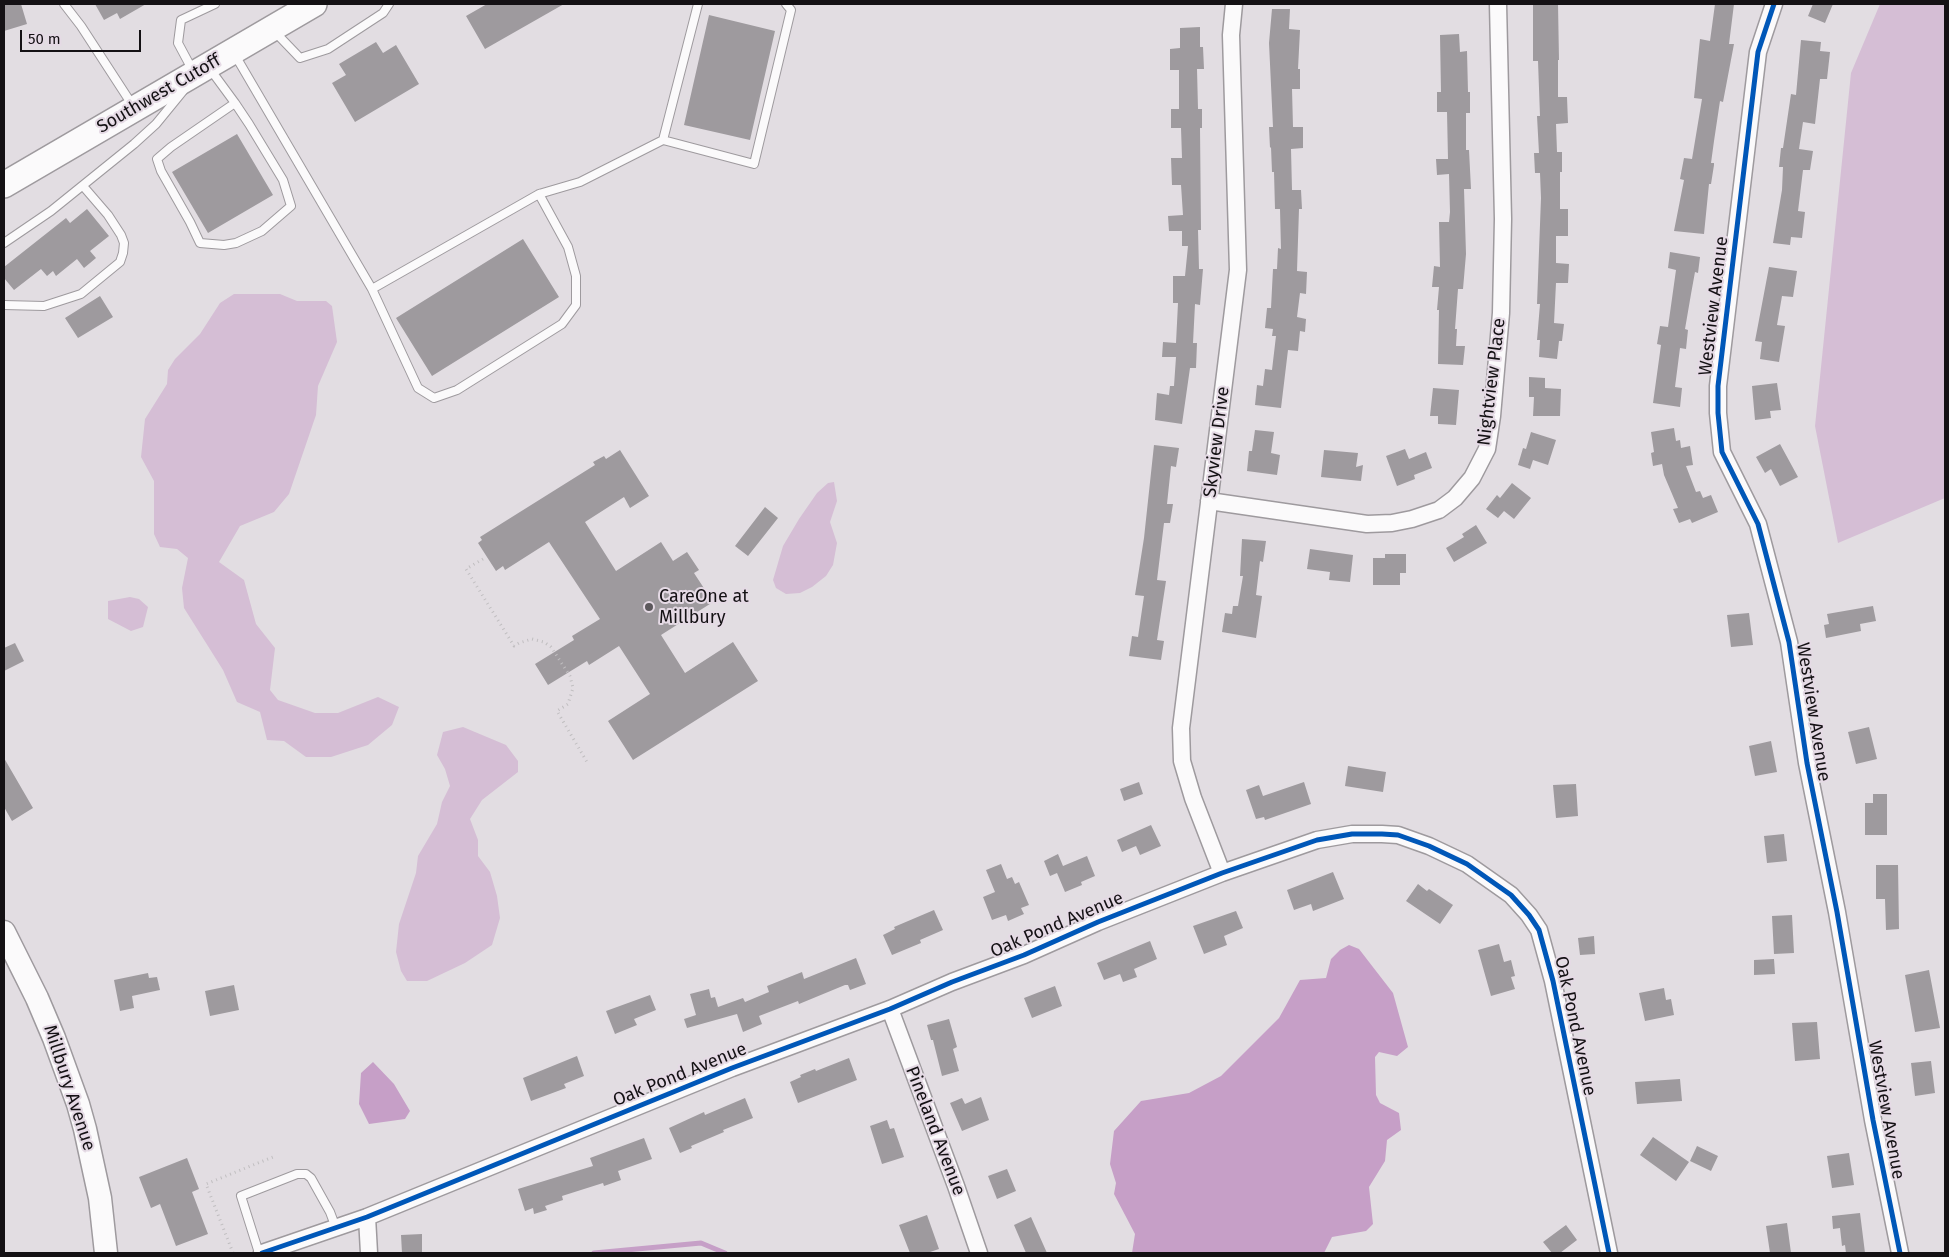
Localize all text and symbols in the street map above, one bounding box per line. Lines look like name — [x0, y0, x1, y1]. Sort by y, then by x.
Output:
scale bar — [22, 20, 144, 52]
text: 50 m — [28, 30, 61, 48]
street label: Southwest Cutoff — [93, 50, 225, 138]
street label: Westview Avenue — [1695, 235, 1733, 377]
street label: Nightview Place — [1473, 317, 1511, 447]
street label: Skyview Drive — [1199, 385, 1235, 499]
place label: CareOne at Millbury — [659, 586, 749, 628]
marker: CareOne at Millbury — [643, 601, 655, 613]
street label: Westview Avenue — [1791, 641, 1835, 783]
street label: Oak Pond Avenue — [987, 887, 1127, 963]
street label: Oak Pond Avenue — [1550, 954, 1600, 1098]
street label: Millbury Avenue — [38, 1022, 100, 1154]
street label: Oak Pond Avenue — [610, 1038, 750, 1112]
street label: Westview Avenue — [1863, 1039, 1909, 1181]
street label: Pineland Avenue — [900, 1063, 970, 1199]

